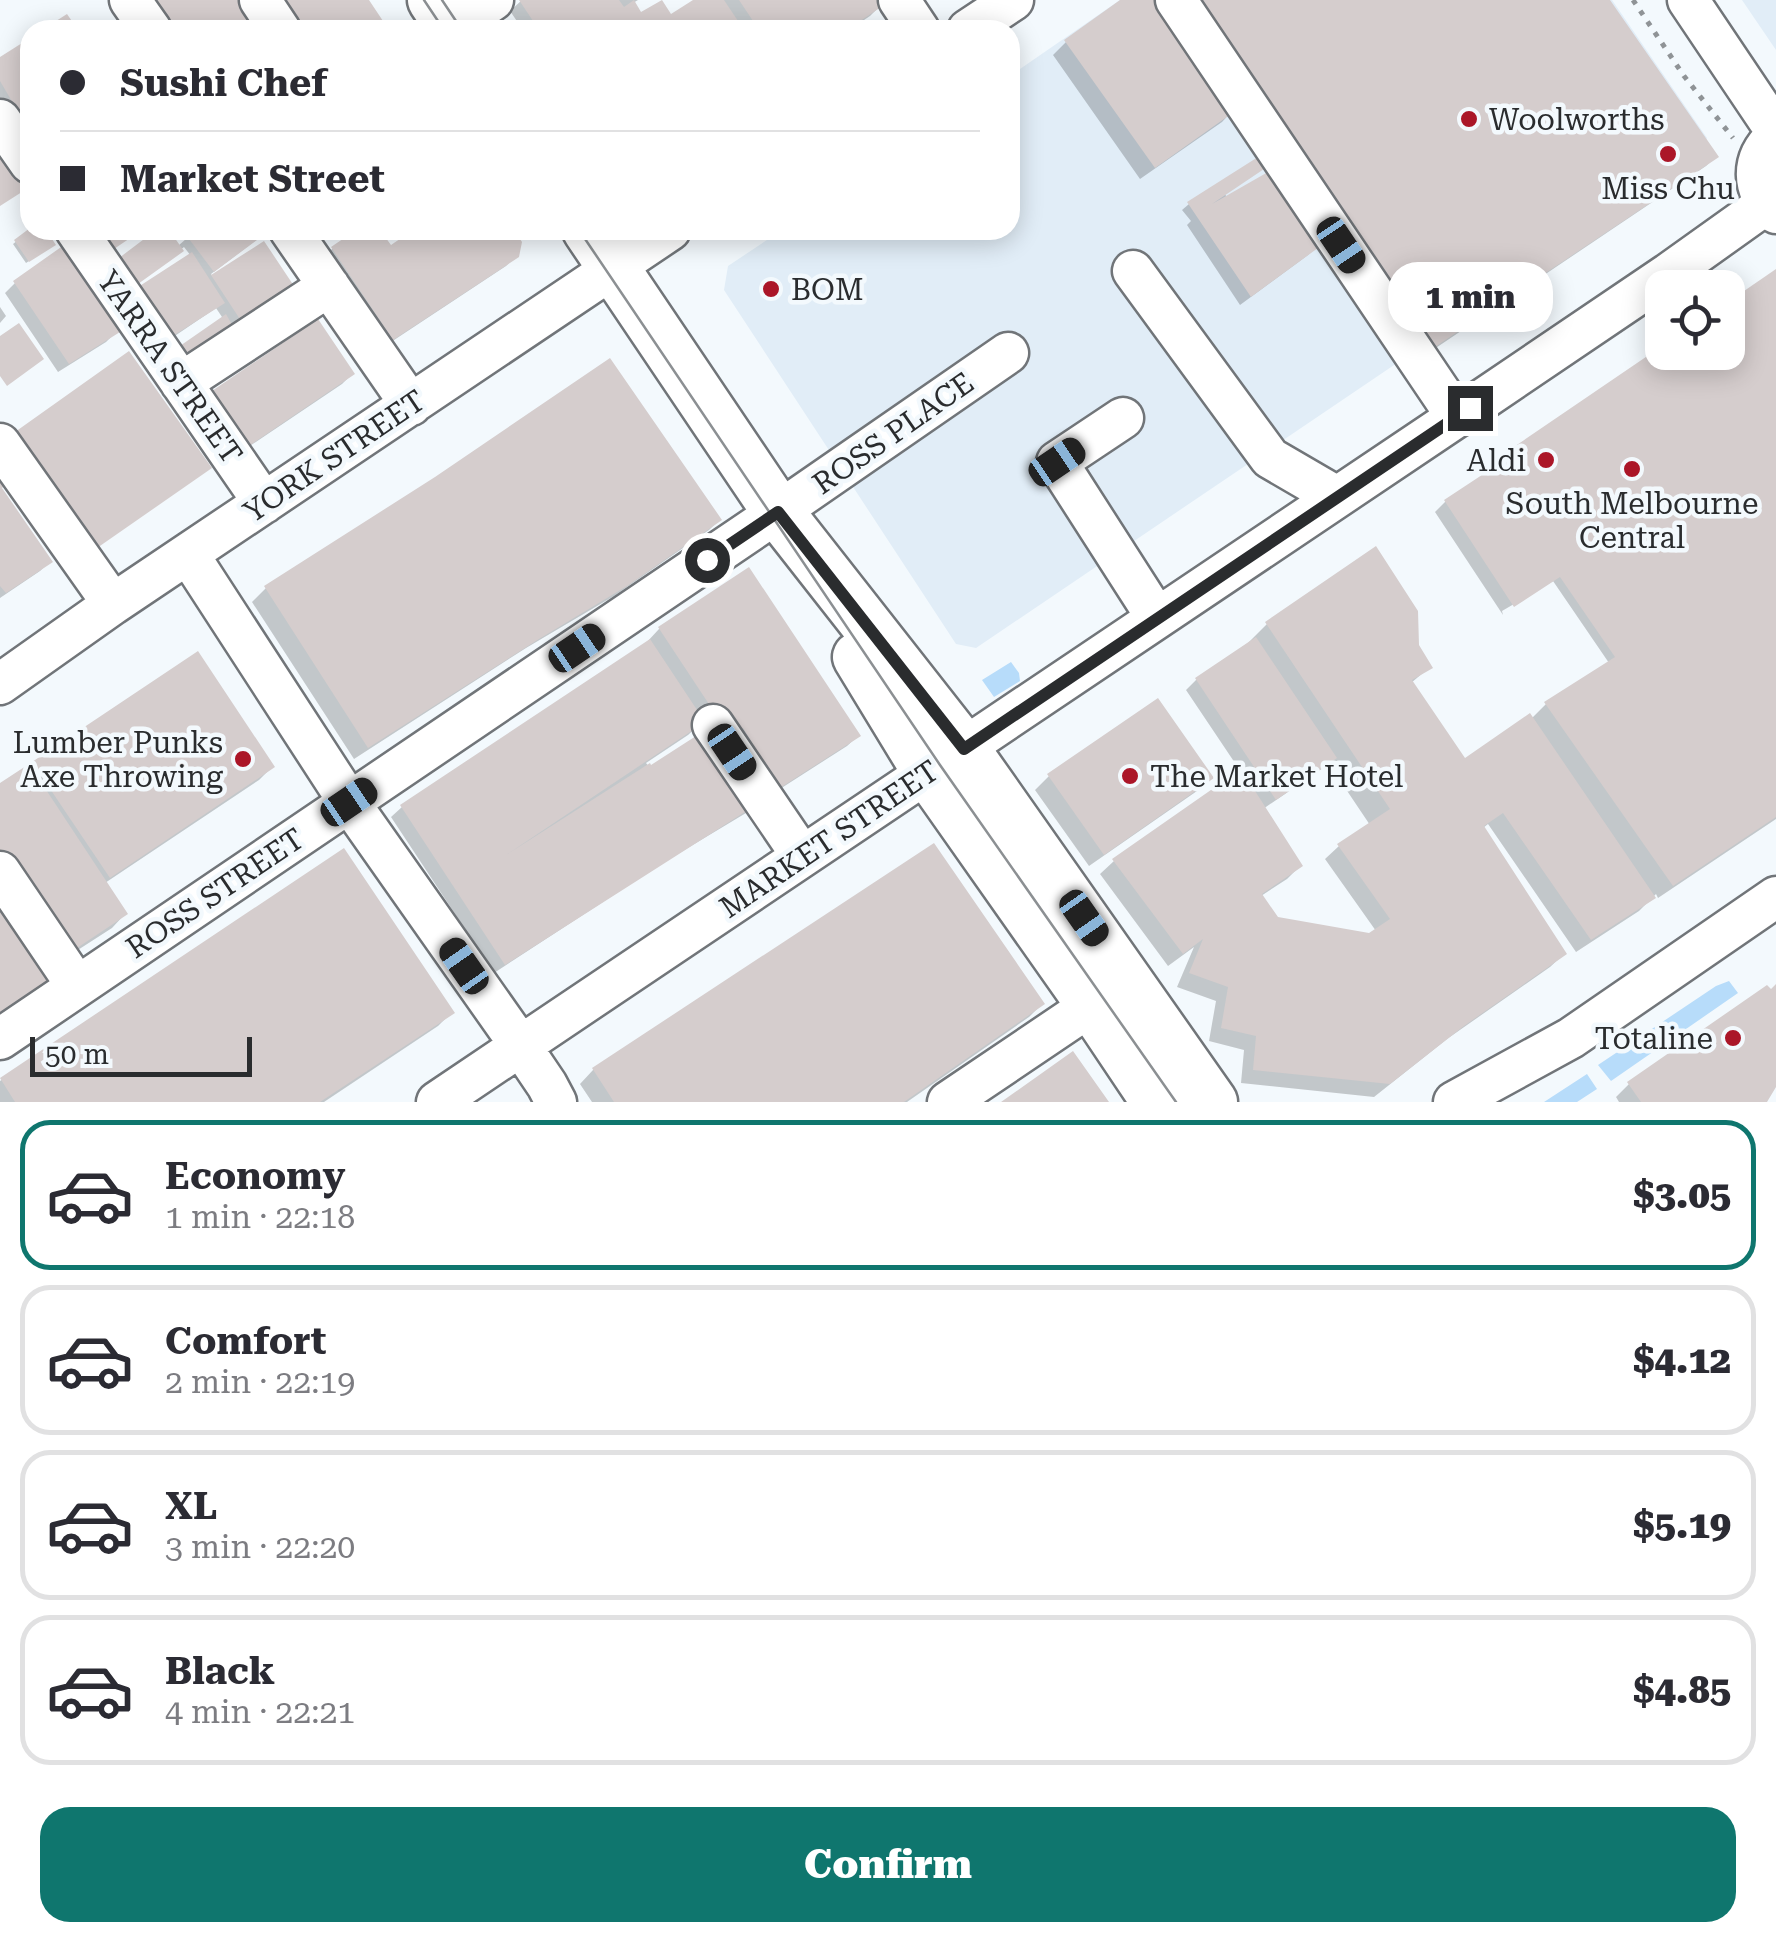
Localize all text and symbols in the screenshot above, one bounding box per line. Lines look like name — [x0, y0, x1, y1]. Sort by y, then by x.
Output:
text: Sushi Chef — [120, 61, 327, 105]
place label: Woolworths — [1489, 102, 1665, 137]
marker: Woolworths — [1458, 108, 1480, 130]
marker: Miss Chu — [1657, 143, 1679, 165]
text: Market Street — [120, 157, 385, 201]
place label: Miss Chu — [1601, 171, 1735, 206]
car — [1312, 212, 1370, 278]
callout: 1 min — [1388, 263, 1552, 333]
street label: YARRA STREET — [90, 264, 250, 470]
map controls — [1645, 270, 1745, 370]
button: locate — [1645, 270, 1745, 370]
place label: BOM — [791, 272, 863, 307]
marker: BOM — [760, 278, 782, 300]
text: 1 min — [1426, 278, 1515, 316]
street label: ROSS PLACE — [806, 365, 980, 501]
street label: YORK STREET — [237, 383, 431, 529]
route end — [1448, 386, 1493, 431]
car — [1024, 433, 1090, 491]
place label: Aldi — [1467, 443, 1526, 478]
marker: Aldi — [1535, 449, 1557, 471]
marker: South Melbourne Central — [1621, 458, 1643, 480]
place label: South Melbourne Central — [1506, 486, 1758, 555]
route start — [685, 538, 730, 583]
car — [544, 619, 610, 677]
car — [703, 719, 761, 785]
place label: Lumber Punks Axe Throwing — [13, 725, 223, 794]
marker: Lumber Punks Axe Throwing — [232, 748, 254, 770]
street label: MARKET STREET — [713, 753, 945, 925]
place label: The Market Hotel — [1150, 759, 1403, 794]
marker: The Market Hotel — [1119, 765, 1141, 787]
car — [316, 773, 382, 831]
street label: ROSS STREET — [120, 821, 310, 965]
car — [1055, 885, 1113, 951]
car — [435, 933, 493, 999]
place label: Totaline — [1595, 1021, 1713, 1056]
marker: Totaline — [1722, 1027, 1744, 1049]
scale bar — [30, 1032, 252, 1076]
text: 50 m — [45, 1038, 109, 1071]
icon: car — [45, 1150, 135, 1240]
text: Economy — [165, 1154, 345, 1198]
text: $3.05 — [1633, 1173, 1731, 1217]
text: 1 min · 22:18 — [165, 1198, 355, 1236]
icon: car — [45, 1315, 135, 1405]
text: Comfort — [165, 1319, 326, 1363]
text: $4.12 — [1633, 1338, 1731, 1382]
text: 2 min · 22:19 — [165, 1363, 355, 1401]
icon: car — [45, 1480, 135, 1570]
text: XL — [165, 1484, 217, 1528]
text: $5.19 — [1633, 1503, 1731, 1547]
text: 3 min · 22:20 — [165, 1528, 355, 1566]
icon: car — [45, 1645, 135, 1735]
text: Black — [165, 1649, 275, 1693]
text: $4.85 — [1633, 1668, 1731, 1712]
text: 4 min · 22:21 — [165, 1693, 355, 1731]
button: Confirm — [40, 1807, 1736, 1922]

